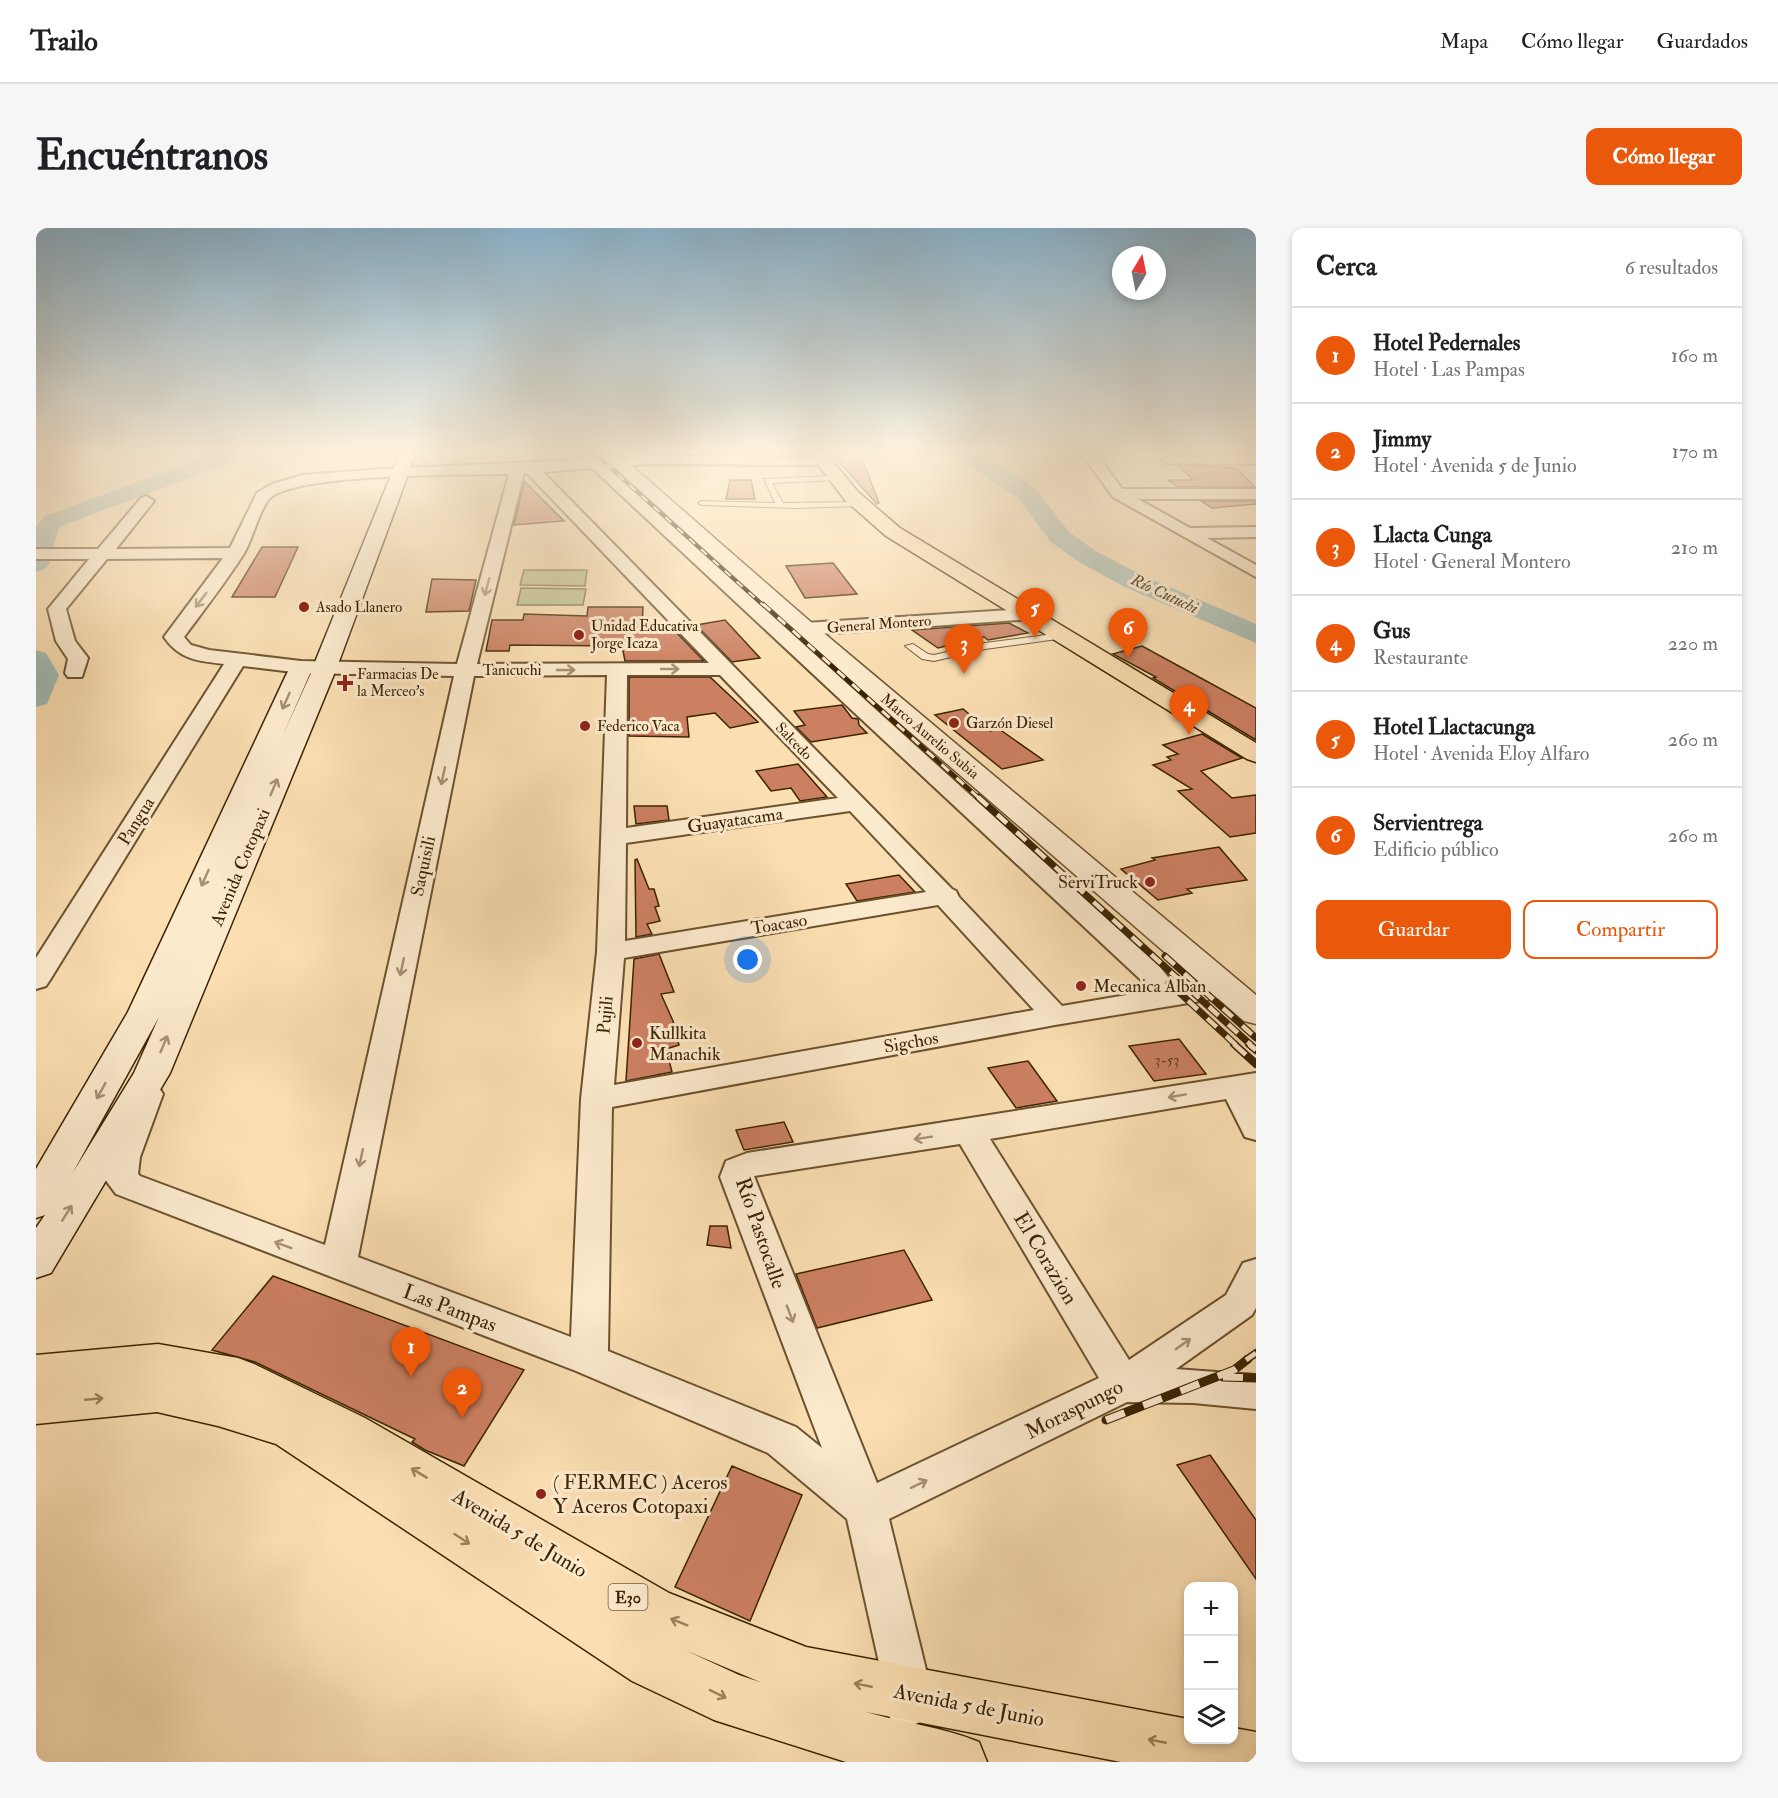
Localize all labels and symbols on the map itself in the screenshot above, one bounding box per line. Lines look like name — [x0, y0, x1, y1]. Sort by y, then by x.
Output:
north arrow — [1112, 246, 1166, 300]
water label: Río Cutuchi — [1127, 569, 1202, 618]
one-way arrow — [481, 577, 493, 596]
pin: 5 — [1016, 588, 1054, 638]
one-way arrow — [195, 591, 207, 607]
place label: Asado Llanero — [315, 598, 402, 617]
marker: Asado Llanero — [297, 600, 311, 614]
pin: 6 — [1108, 608, 1148, 658]
street label: General Montero — [826, 611, 932, 638]
place label: Unidad Educativa Jorge Icaza — [590, 617, 699, 654]
pin: 3 — [944, 624, 984, 674]
marker: Unidad Educativa Jorge Icaza — [572, 628, 586, 642]
street label: Tanicuchi — [482, 661, 542, 680]
one-way arrow — [659, 663, 679, 675]
one-way arrow — [555, 664, 575, 676]
place label: Farmacias De la Merceo's — [357, 665, 439, 701]
marker: Farmacias De la Merceo's — [338, 676, 352, 690]
pin: 4 — [1170, 686, 1208, 735]
street label: Marco Aurelio Subia — [876, 690, 984, 784]
one-way arrow — [280, 691, 291, 709]
place label: Garzón Diesel — [966, 714, 1054, 733]
marker: Garzón Diesel — [947, 716, 961, 730]
place label: Federico Vaca — [597, 717, 680, 736]
street label: Salcedo — [771, 718, 816, 764]
marker: Federico Vaca — [578, 719, 592, 733]
one-way arrow — [437, 766, 448, 786]
one-way arrow — [269, 779, 280, 797]
street label: Pangua — [113, 792, 160, 850]
street label: Guayatacama — [686, 802, 785, 839]
street label: Avenida Cotopaxi — [205, 805, 276, 930]
street label: Saquisili — [406, 834, 441, 898]
one-way arrow — [199, 869, 211, 887]
place label: ServiTruck — [1058, 871, 1138, 894]
marker: ServiTruck — [1143, 875, 1157, 889]
street label: Toacaso — [749, 909, 809, 940]
your location — [733, 945, 762, 974]
one-way arrow — [396, 957, 407, 976]
place label: Mecanica Alban — [1093, 975, 1206, 998]
marker: Mecanica Alban — [1074, 979, 1088, 993]
street label: Pujili — [592, 995, 619, 1035]
place label: Kullkita Manachik — [649, 1022, 721, 1066]
street label: Sigchos — [882, 1026, 940, 1059]
one-way arrow — [159, 1035, 170, 1053]
marker: Kullkita Manachik — [630, 1036, 644, 1050]
house number: 3-53 — [1155, 1051, 1179, 1070]
one-way arrow — [95, 1082, 107, 1099]
one-way arrow — [1168, 1091, 1188, 1102]
one-way arrow — [914, 1133, 933, 1144]
one-way arrow — [355, 1147, 366, 1167]
street label: Río Pastocalle — [729, 1174, 792, 1293]
one-way arrow — [62, 1205, 74, 1222]
street label: El Corazion — [1007, 1207, 1084, 1310]
one-way arrow — [274, 1239, 293, 1250]
street label: Las Pampas — [399, 1278, 501, 1339]
one-way arrow — [786, 1304, 797, 1322]
pin: 1 — [392, 1328, 430, 1377]
one-way arrow — [1175, 1338, 1191, 1350]
pin: 2 — [442, 1368, 482, 1418]
street label: Moraspungo — [1021, 1373, 1128, 1446]
one-way arrow — [84, 1393, 104, 1404]
one-way arrow — [411, 1467, 428, 1479]
place label: ( FERMEC ) Aceros Y Aceros Cotopaxi — [553, 1469, 728, 1520]
one-way arrow — [910, 1478, 928, 1490]
street label: Avenida 5 de Junio — [446, 1482, 592, 1584]
marker: ( FERMEC ) Aceros Y Aceros Cotopaxi — [534, 1487, 548, 1501]
one-way arrow — [453, 1533, 469, 1545]
road number: E30 — [608, 1584, 648, 1610]
one-way arrow — [670, 1616, 688, 1627]
street label: Avenida 5 de Junio — [890, 1677, 1046, 1733]
one-way arrow — [853, 1679, 873, 1690]
one-way arrow — [709, 1688, 726, 1700]
one-way arrow — [1148, 1735, 1168, 1746]

